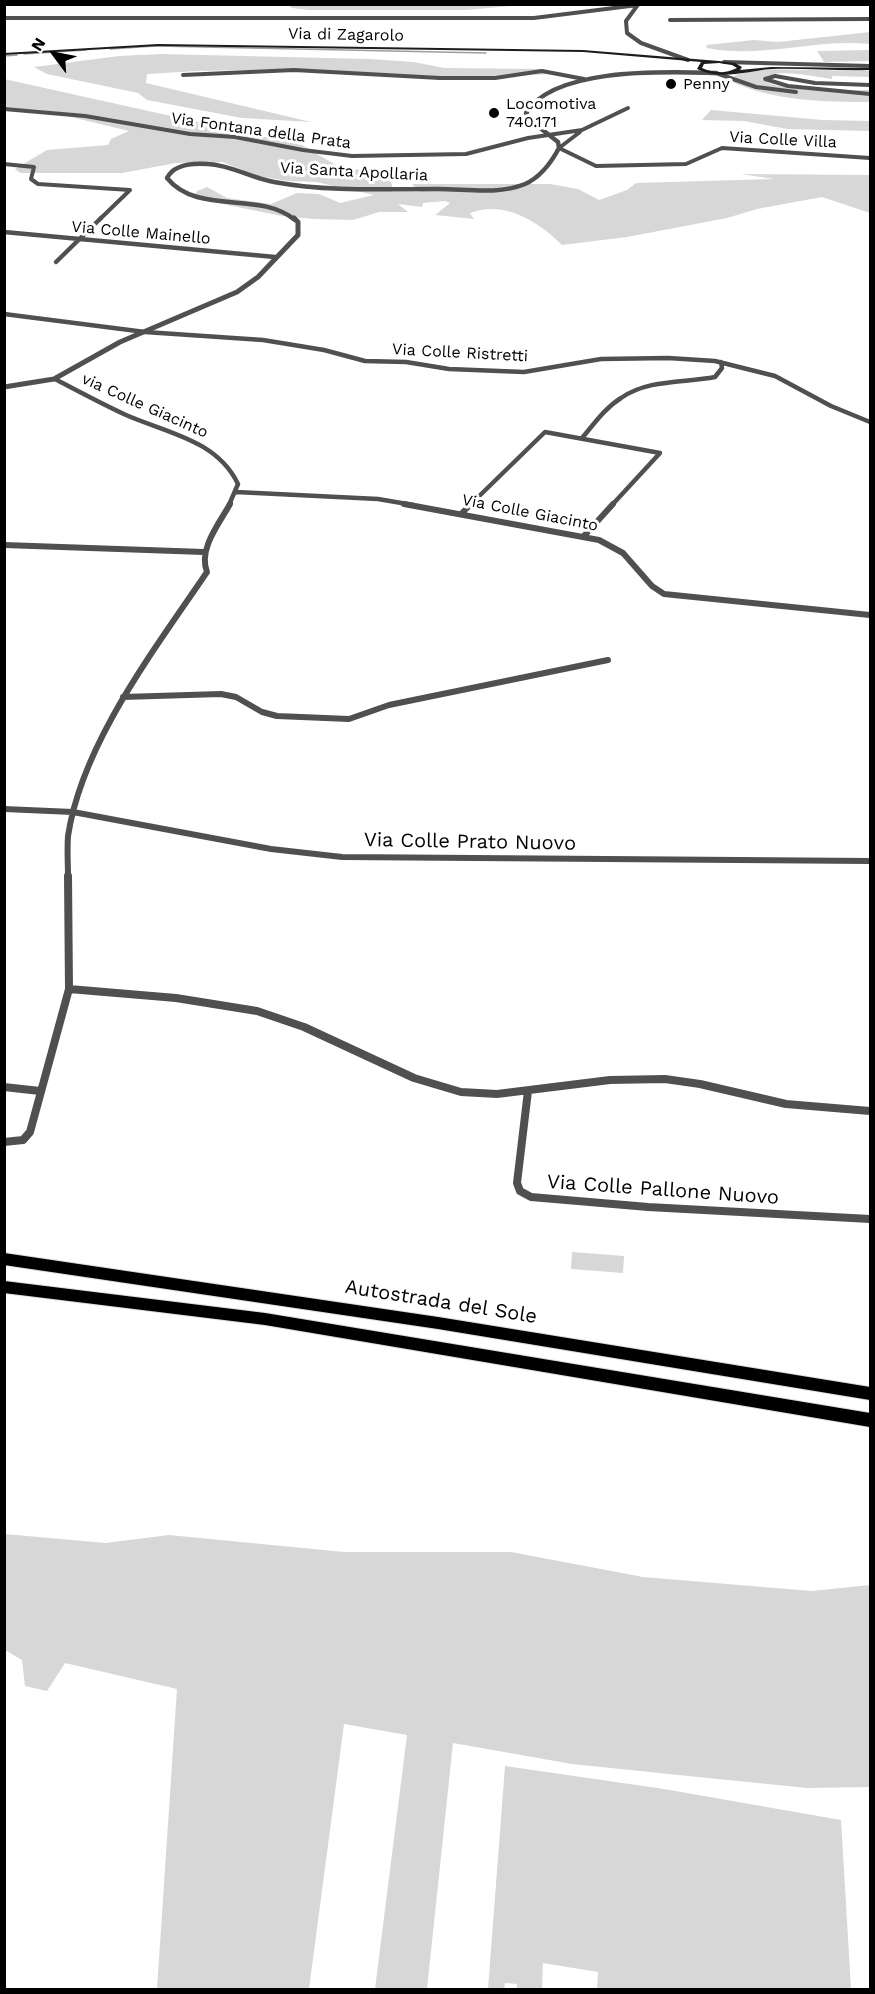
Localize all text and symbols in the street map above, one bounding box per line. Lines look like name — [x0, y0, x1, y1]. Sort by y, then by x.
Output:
north arrow — [24, 24, 84, 84]
street label: Via di Zagarolo — [288, 24, 404, 46]
text: N — [27, 34, 50, 54]
place label: Penny — [683, 74, 730, 94]
marker: Penny — [664, 77, 678, 91]
place label: Locomotiva 740.171 — [506, 94, 596, 132]
marker: Locomotiva 740.171 — [487, 106, 501, 120]
street label: Via Fontana della Prata — [170, 109, 352, 153]
street label: Via Colle Villa — [729, 128, 837, 152]
street label: Via Santa Apollaria — [280, 159, 428, 185]
street label: Via Colle Mainello — [71, 217, 211, 249]
street label: Via Colle Ristretti — [392, 340, 528, 366]
street label: via Colle Giacinto — [79, 370, 211, 442]
street label: Via Colle Giacinto — [460, 490, 600, 536]
street label: Via Colle Prato Nuovo — [364, 828, 576, 856]
street label: Via Colle Pallone Nuovo — [546, 1170, 780, 1210]
street label: Autostrada del Sole — [343, 1275, 539, 1329]

